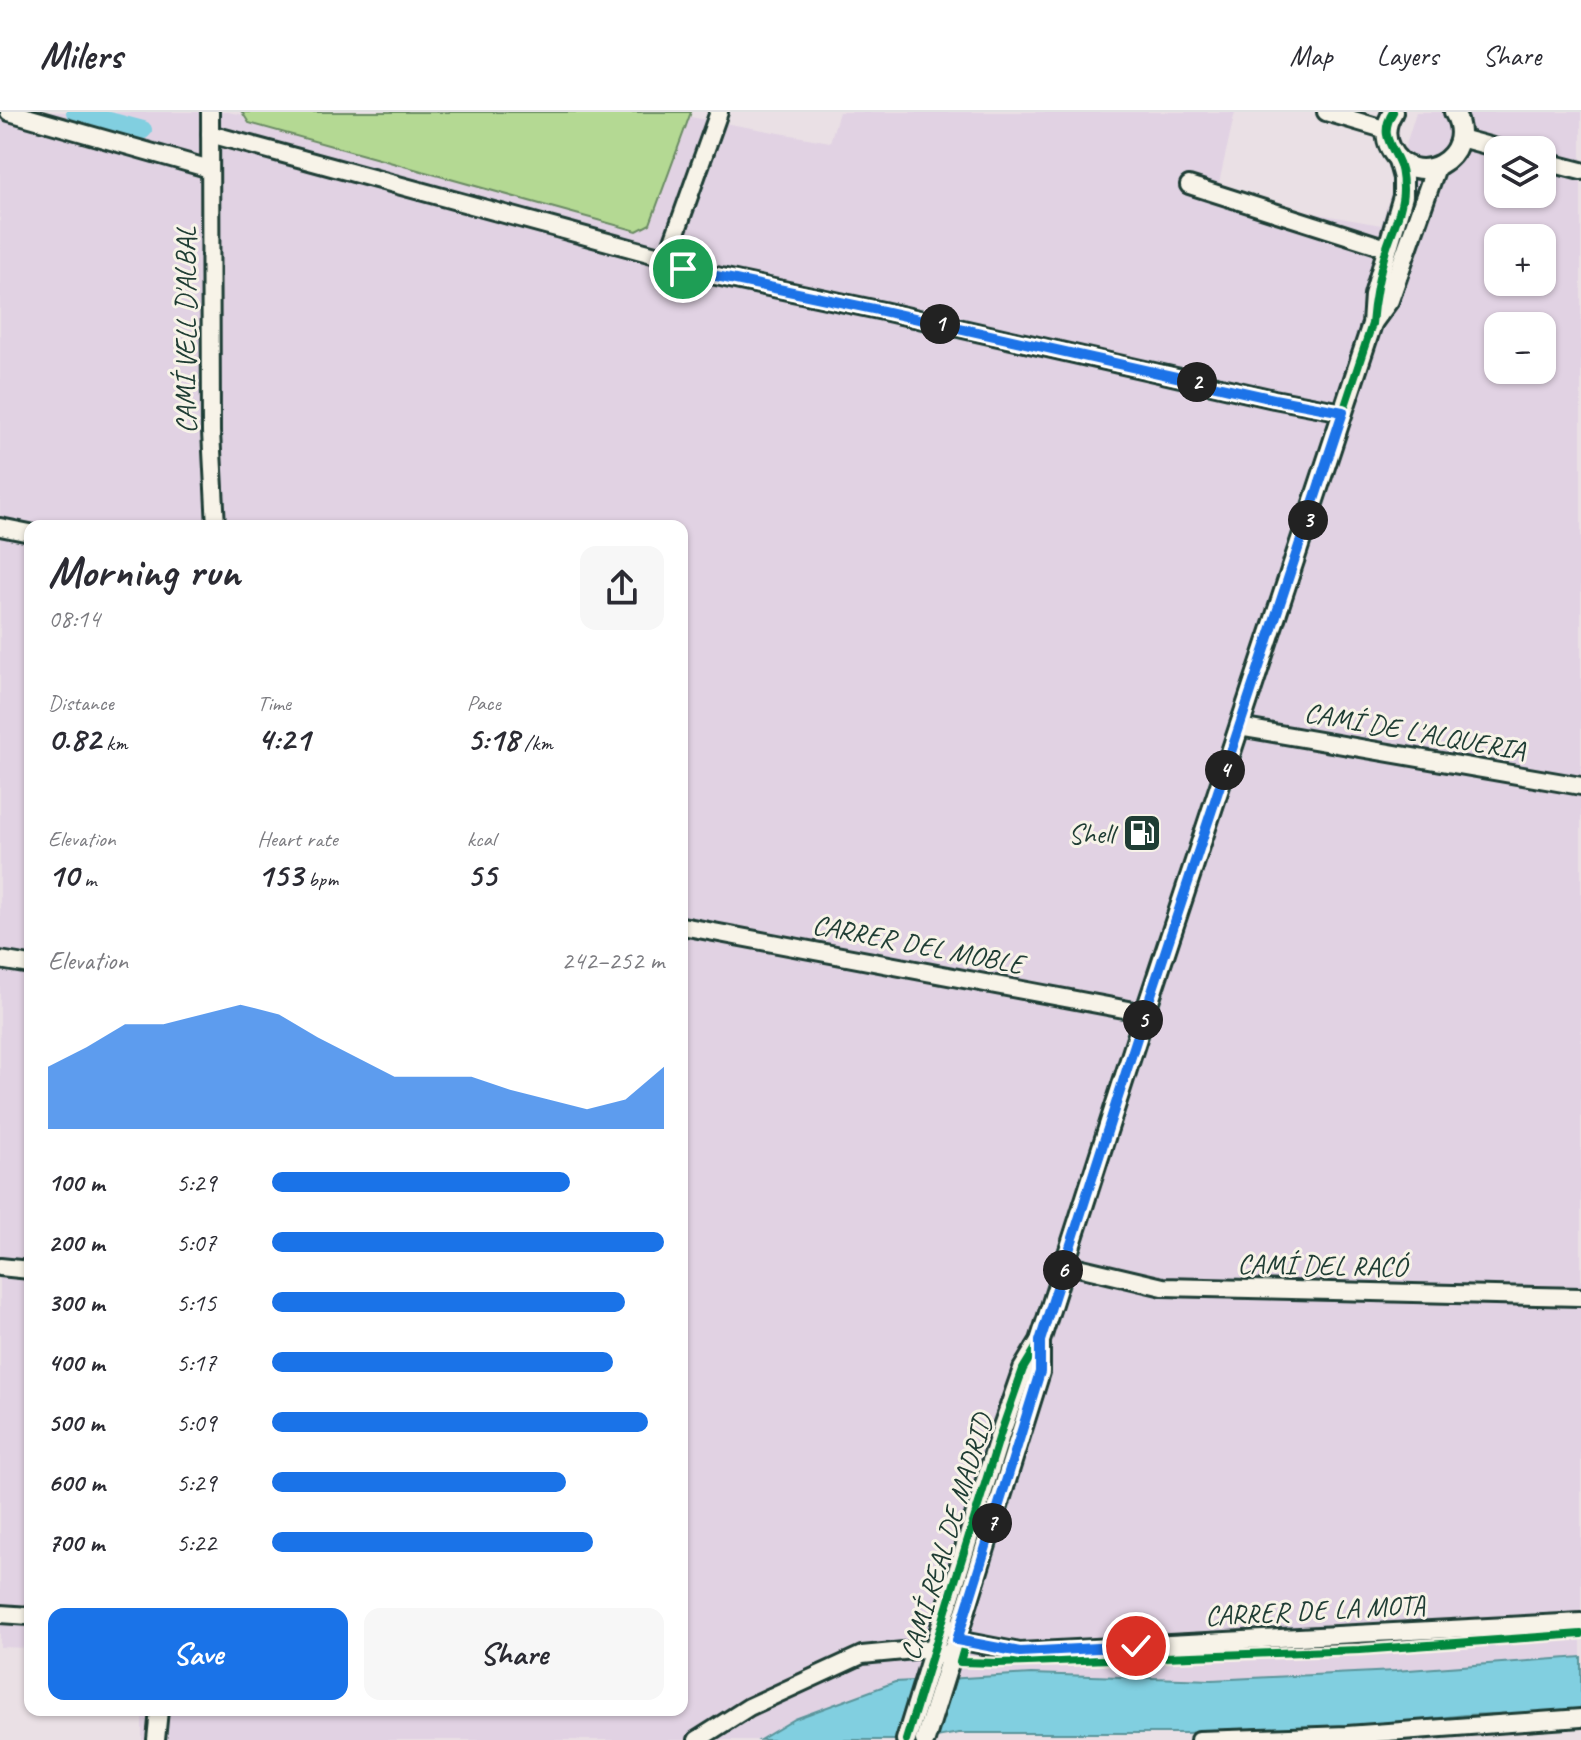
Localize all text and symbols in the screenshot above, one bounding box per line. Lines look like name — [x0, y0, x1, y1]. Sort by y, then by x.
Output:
text: Milers — [40, 32, 122, 79]
text: Map — [1290, 38, 1333, 73]
text: Layers — [1377, 38, 1438, 73]
text: Share — [1482, 38, 1541, 73]
map controls — [1484, 136, 1556, 384]
button: layers — [1484, 136, 1556, 208]
button: + — [1484, 224, 1556, 296]
street label: CAMÍ VELL D'ALBAL — [168, 225, 203, 433]
pin — [649, 235, 717, 303]
icon: arrive — [661, 247, 705, 291]
pin: 1 — [920, 304, 960, 344]
text: 1 — [935, 310, 945, 338]
button: − — [1484, 312, 1556, 384]
pin: 2 — [1177, 362, 1217, 402]
text: 2 — [1192, 368, 1202, 396]
pin: 3 — [1288, 500, 1328, 540]
text: 3 — [1303, 506, 1313, 534]
text: Morning run — [48, 544, 240, 599]
button: share — [580, 546, 664, 630]
text: 08:14 — [48, 602, 100, 635]
text: Distance — [48, 689, 114, 717]
text: Time — [257, 689, 291, 717]
text: Pace — [467, 689, 501, 717]
street label: CAMÍ DE L'ALQUERIA — [1302, 694, 1529, 768]
text: 0.82 — [48, 717, 101, 760]
text: 4:21 — [257, 717, 310, 760]
text: 5:18 — [467, 717, 519, 760]
text: km — [101, 729, 127, 757]
text: /km — [519, 729, 553, 757]
pin: 4 — [1205, 750, 1245, 790]
text: 4 — [1220, 756, 1230, 784]
fuel station icon: Shell — [1121, 812, 1163, 854]
place label: Shell — [1068, 816, 1119, 851]
text: Elevation — [48, 825, 116, 853]
text: Heart rate — [257, 825, 338, 853]
text: kcal — [467, 825, 496, 853]
text: 10 — [48, 853, 79, 896]
text: 153 — [257, 853, 303, 896]
text: 55 — [467, 853, 496, 896]
text: m — [79, 865, 96, 893]
text: bpm — [303, 865, 338, 893]
street label: CARRER DEL MOBLE — [810, 906, 1030, 982]
text: Elevation — [48, 944, 128, 977]
text: 242–252 m — [561, 944, 664, 977]
pin: 5 — [1123, 1000, 1163, 1040]
text: 5 — [1138, 1006, 1148, 1034]
text: 100 m — [48, 1166, 104, 1199]
text: 5:29 — [176, 1166, 216, 1199]
text: 200 m — [48, 1226, 104, 1259]
text: 5:07 — [176, 1226, 216, 1259]
street label: CAMÍ DEL RACÓ — [1237, 1246, 1410, 1284]
pin: 6 — [1043, 1250, 1083, 1290]
text: 6 — [1058, 1256, 1068, 1284]
text: 300 m — [48, 1286, 104, 1319]
text: 5:15 — [176, 1286, 216, 1319]
text: 400 m — [48, 1346, 104, 1379]
text: 5:17 — [176, 1346, 216, 1379]
text: 500 m — [48, 1406, 104, 1439]
text: 5:09 — [176, 1406, 216, 1439]
street label: CAMÍ REAL DE MADRID — [892, 1407, 1001, 1664]
text: 600 m — [48, 1466, 105, 1499]
text: 5:29 — [176, 1466, 216, 1499]
pin: 7 — [972, 1503, 1012, 1543]
text: 7 — [987, 1509, 997, 1537]
text: 700 m — [48, 1526, 104, 1559]
text: 5:22 — [176, 1526, 216, 1559]
street label: CARRER DE LA MOTA — [1204, 1587, 1427, 1633]
button: Save — [48, 1608, 348, 1700]
button: Share — [364, 1608, 664, 1700]
pin — [1102, 1612, 1170, 1680]
icon: check — [1114, 1624, 1158, 1668]

